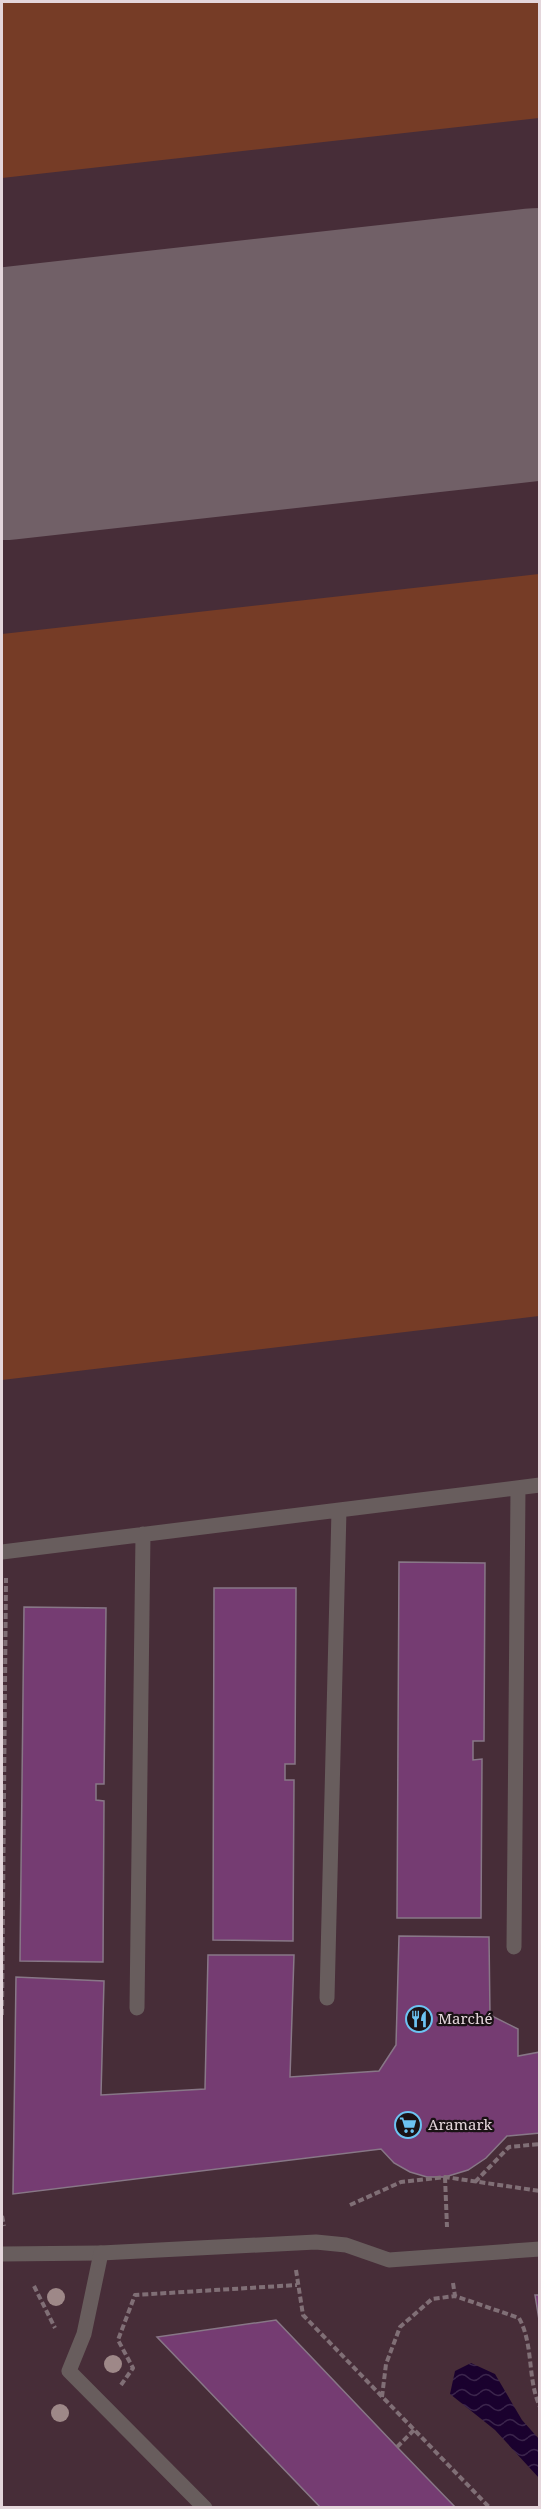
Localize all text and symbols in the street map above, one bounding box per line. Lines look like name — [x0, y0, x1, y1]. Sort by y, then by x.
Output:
restaurant icon: Marché — [404, 2004, 434, 2034]
place label: Marché — [438, 2008, 493, 2028]
supermarket icon: Aramark — [393, 2110, 423, 2140]
place label: Aramark — [428, 2114, 492, 2134]

